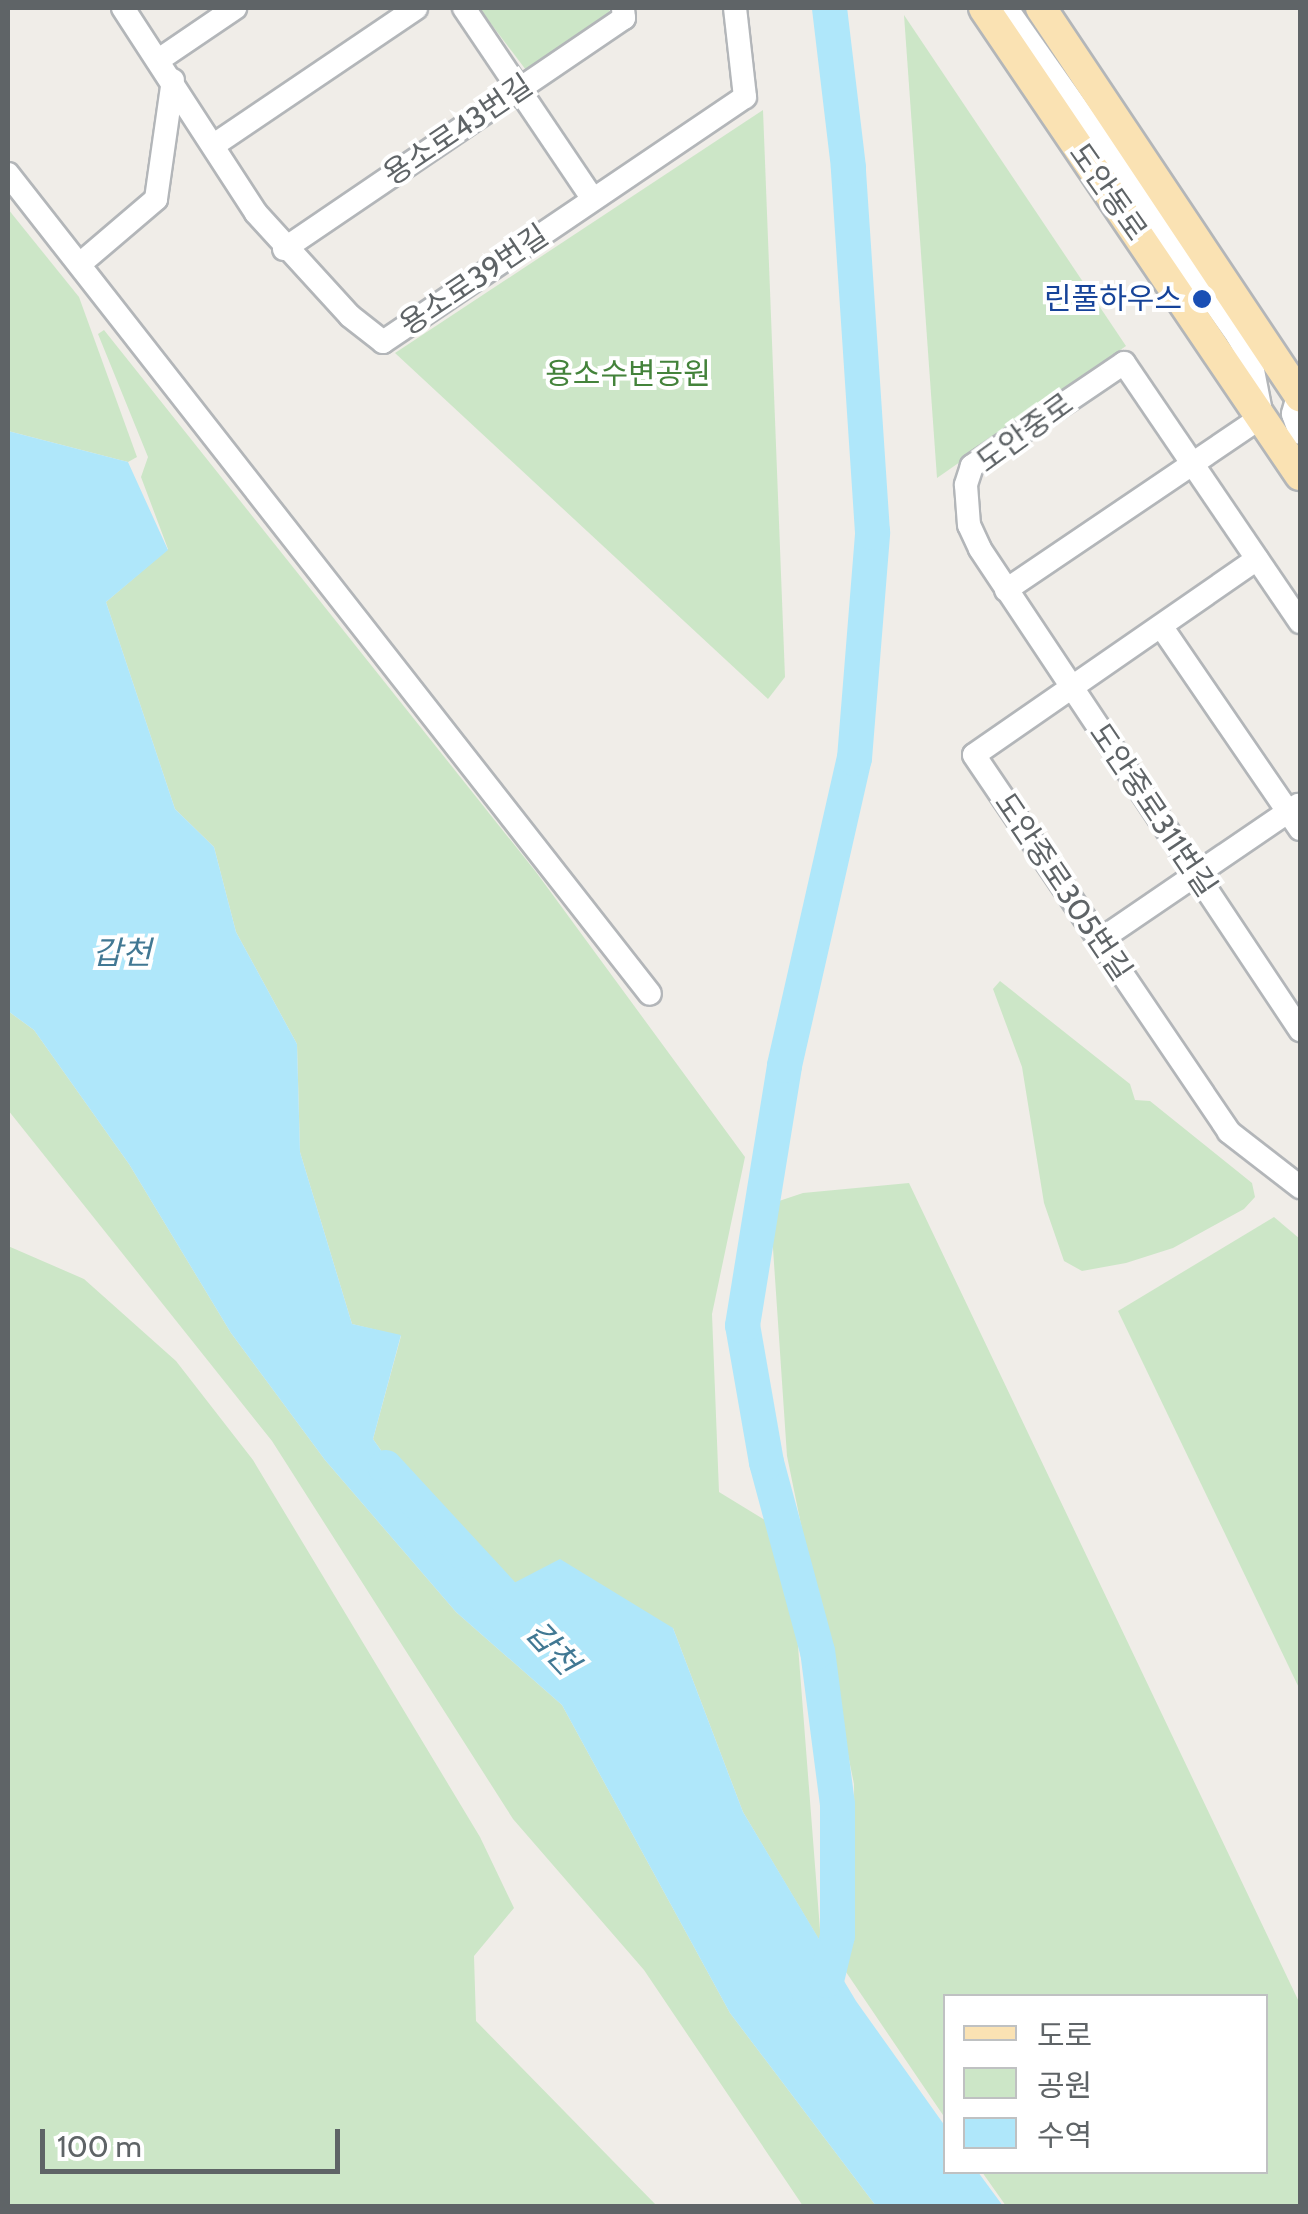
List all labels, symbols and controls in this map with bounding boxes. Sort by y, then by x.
street label: 용소로43번길 [377,67,539,193]
street label: 도안동로 [1062,136,1154,248]
street label: 용소로39번길 [393,217,555,343]
place label: 린풀하우스 [1044,281,1182,317]
marker: 린풀하우스 [1191,288,1213,310]
park label: 용소수변공원 [545,356,711,392]
street label: 도안중로 [970,386,1080,480]
street label: 도안중로311번길 [1082,716,1224,904]
street label: 도안중로305번길 [987,786,1139,988]
water label: 갑천 [93,934,151,972]
water label: 갑천 [518,1613,586,1683]
legend [943,1994,1268,2174]
text: 도로 [1037,2017,1092,2054]
text: 공원 [1037,2067,1092,2104]
scale bar [45,2109,345,2171]
text: 수역 [1037,2117,1092,2154]
text: 100 m [57,2128,142,2165]

